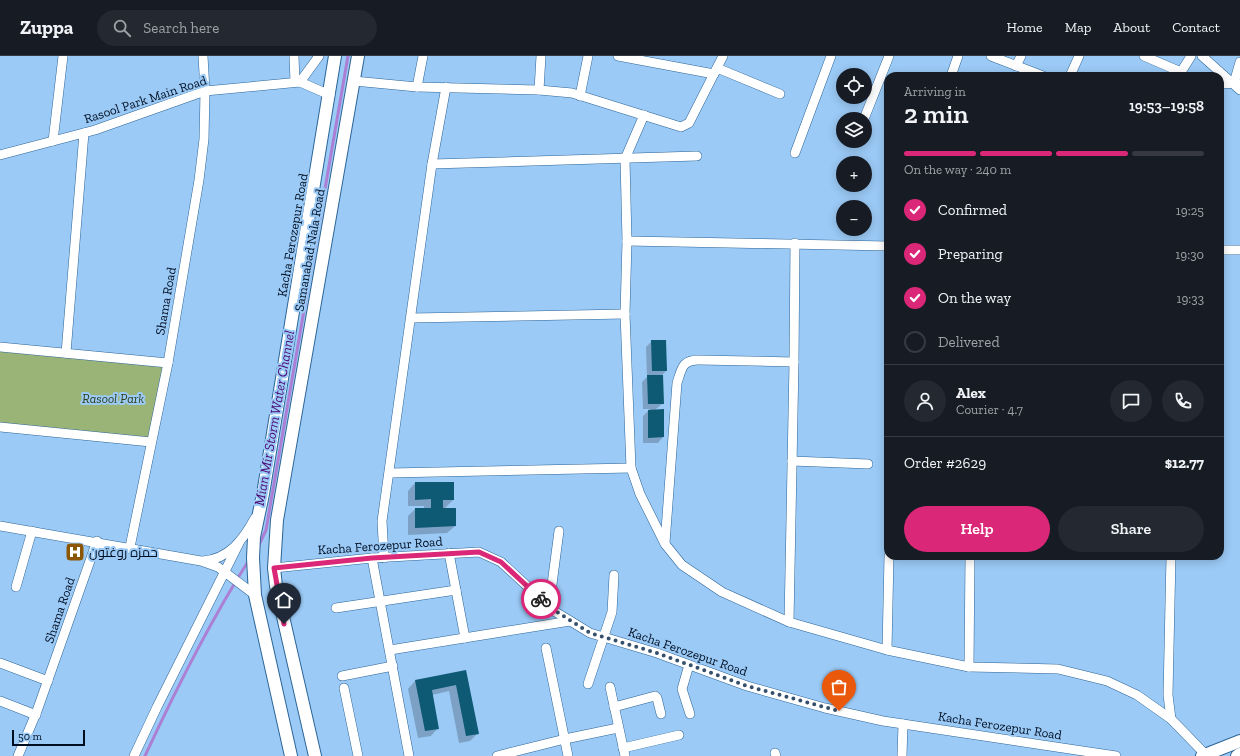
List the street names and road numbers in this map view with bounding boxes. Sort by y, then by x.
street label: Rasool Park Main Road [82,73,208,126]
street label: Kacha Ferozepur Road [274,172,311,298]
street label: Samanabad Nala Road [291,188,328,312]
street label: Shama Road [152,266,179,336]
street label: Kacha Ferozepur Road [317,534,443,557]
street label: Shama Road [41,575,78,645]
street label: Kacha Ferozepur Road [626,624,749,679]
street label: Kacha Ferozepur Road [937,708,1063,743]

